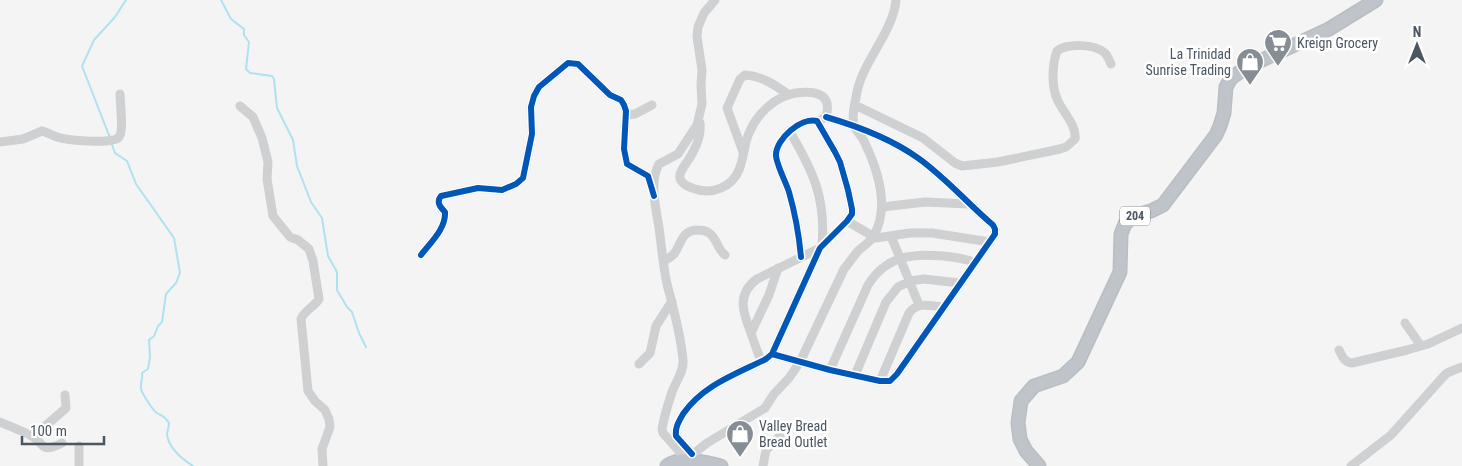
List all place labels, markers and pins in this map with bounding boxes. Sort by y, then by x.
supermarket icon: Kreign Grocery [1263,28,1293,67]
place label: Kreign Grocery [1297,35,1378,51]
place label: La Trinidad Sunrise Trading [1146,46,1231,78]
shop icon: La Trinidad Sunrise Trading [1235,47,1265,86]
place label: Valley Bread Bread Outlet [759,418,827,450]
shop icon: Valley Bread Bread Outlet [725,419,755,458]

